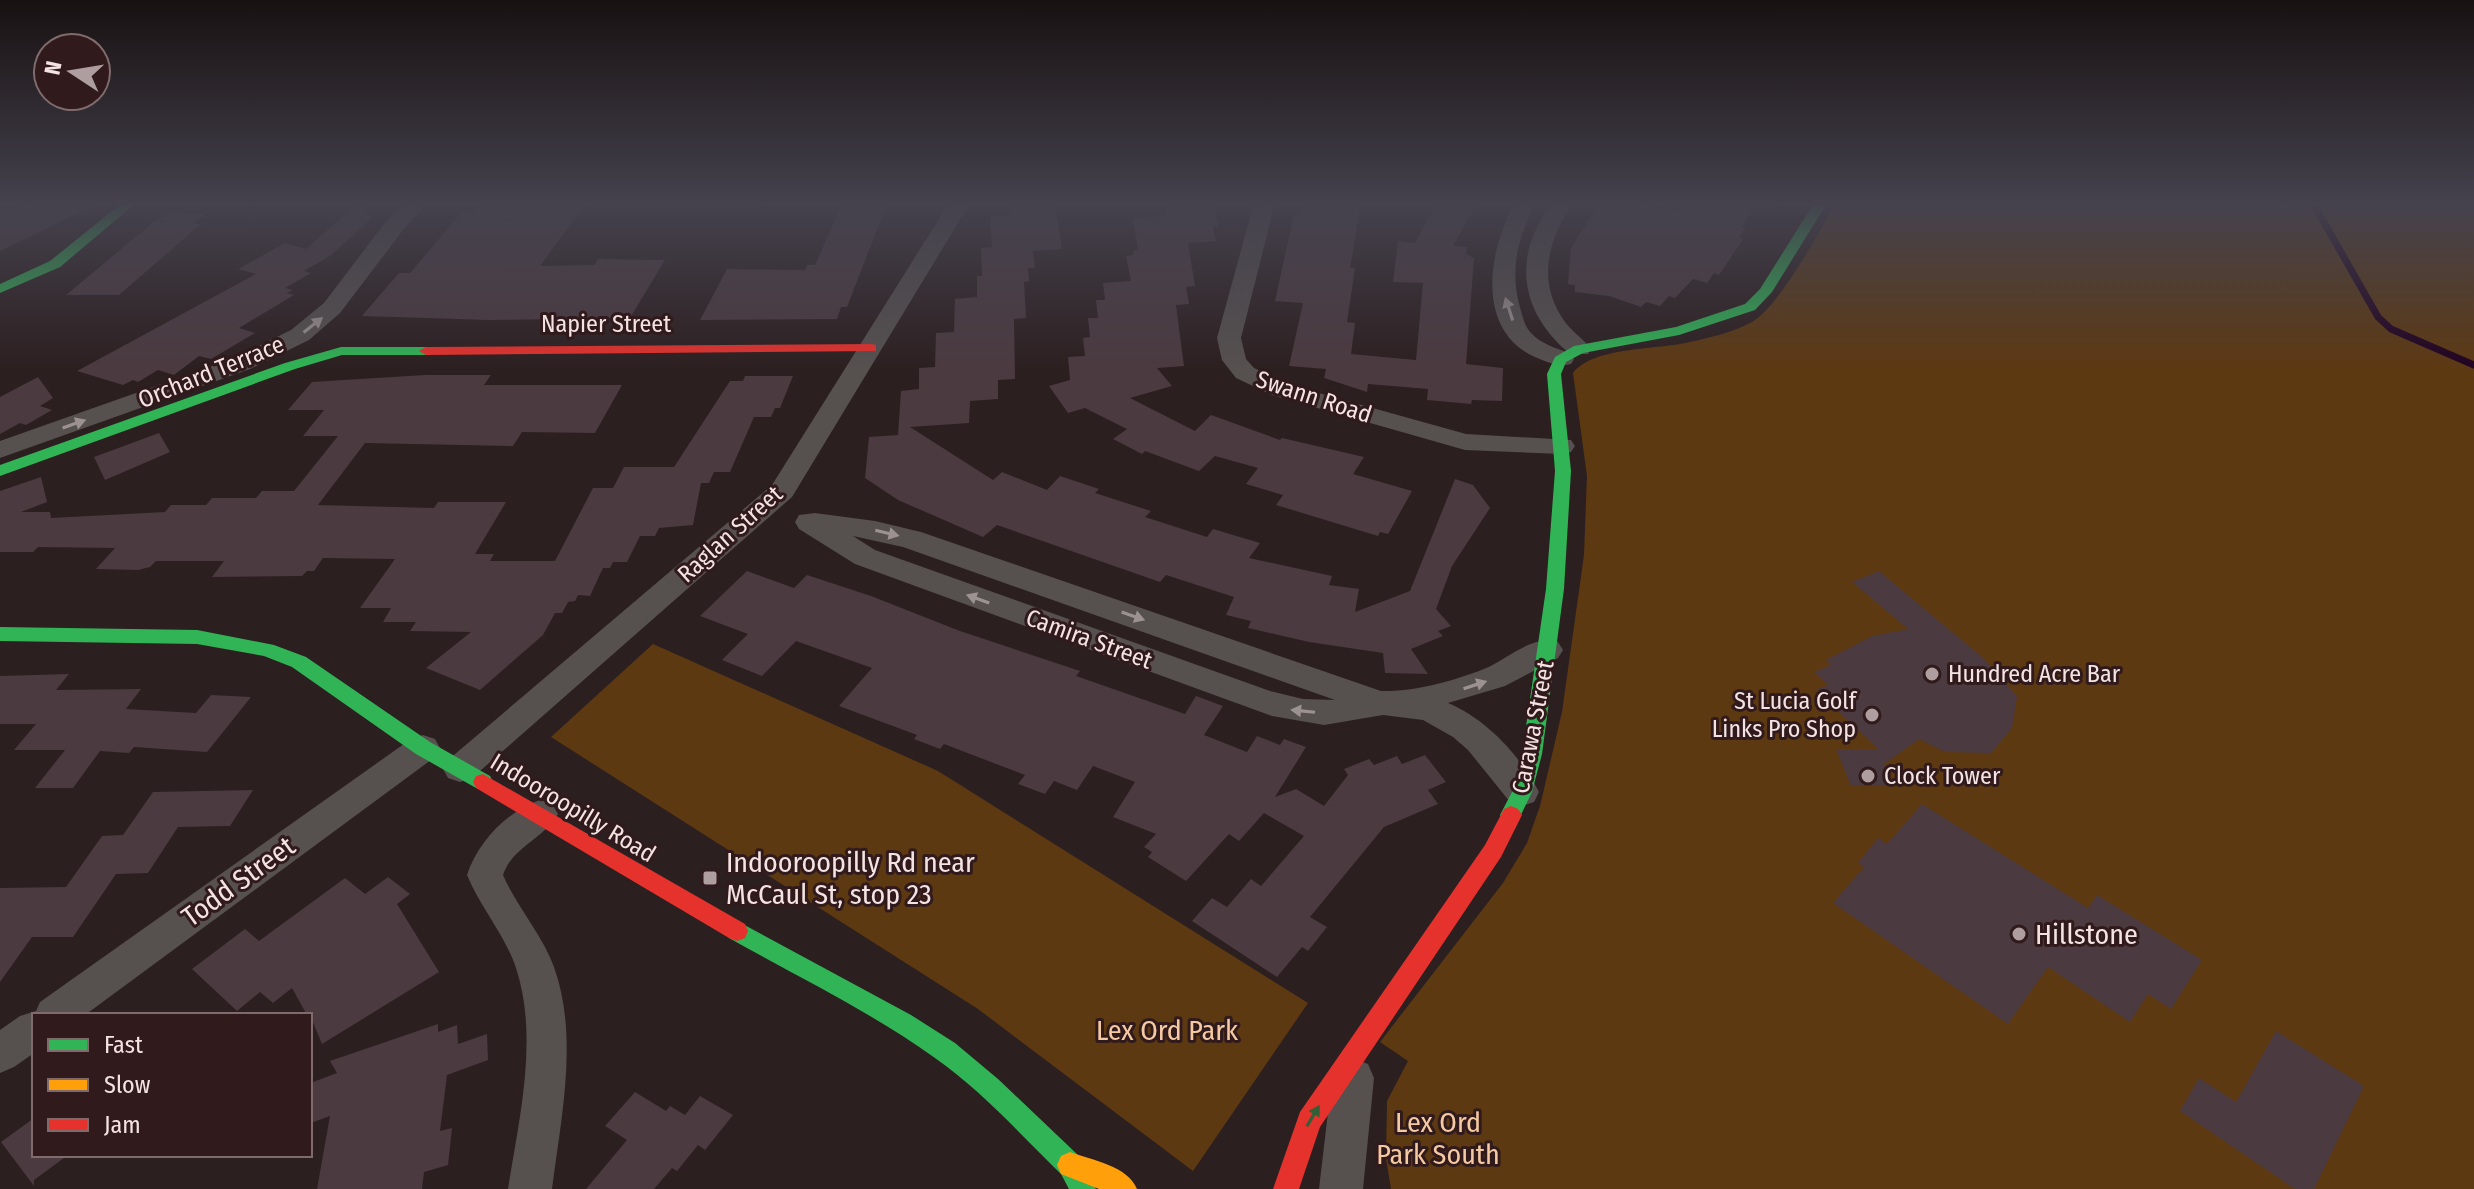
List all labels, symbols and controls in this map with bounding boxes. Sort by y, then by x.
north arrow [32,32,112,112]
text: N [38,59,68,77]
one-way arrow [1502,297,1514,321]
street label: Napier Street [541,310,671,338]
one-way arrow [303,317,323,334]
street label: Orchard Terrace [134,330,288,414]
street label: Swann Road [1253,365,1375,429]
one-way arrow [62,418,86,430]
street label: Raglan Street [672,480,788,588]
one-way arrow [874,527,899,540]
one-way arrow [966,592,990,604]
street label: Camira Street [1022,603,1156,675]
one-way arrow [1121,611,1145,623]
street label: Carawa Street [1506,658,1560,796]
place label: Hundred Acre Bar [1948,660,2121,688]
marker: Hundred Acre Bar [1923,665,1941,683]
one-way arrow [1464,678,1488,690]
place label: St Lucia Golf Links Pro Shop [1712,687,1858,743]
one-way arrow [1290,704,1315,717]
marker: St Lucia Golf Links Pro Shop [1863,706,1881,724]
street label: Indooroopilly Road [485,748,661,868]
place label: Clock Tower [1884,762,2001,790]
marker: Clock Tower [1859,767,1877,785]
street label: Todd Street [175,829,302,933]
place label: Indooroopilly Rd near McCaul St, stop 23 [726,846,975,911]
marker: Indooroopilly Rd near McCaul St, stop 23 [701,869,719,887]
place label: Hillstone [2035,918,2138,951]
marker: Hillstone [2010,925,2028,943]
legend [32,1013,312,1157]
park label: Lex Ord Park [1096,1014,1239,1047]
text: Fast [104,1031,143,1059]
text: Slow [104,1071,151,1099]
one-way arrow [1306,1105,1320,1127]
park label: Lex Ord Park South [1376,1106,1500,1171]
text: Jam [104,1111,141,1139]

